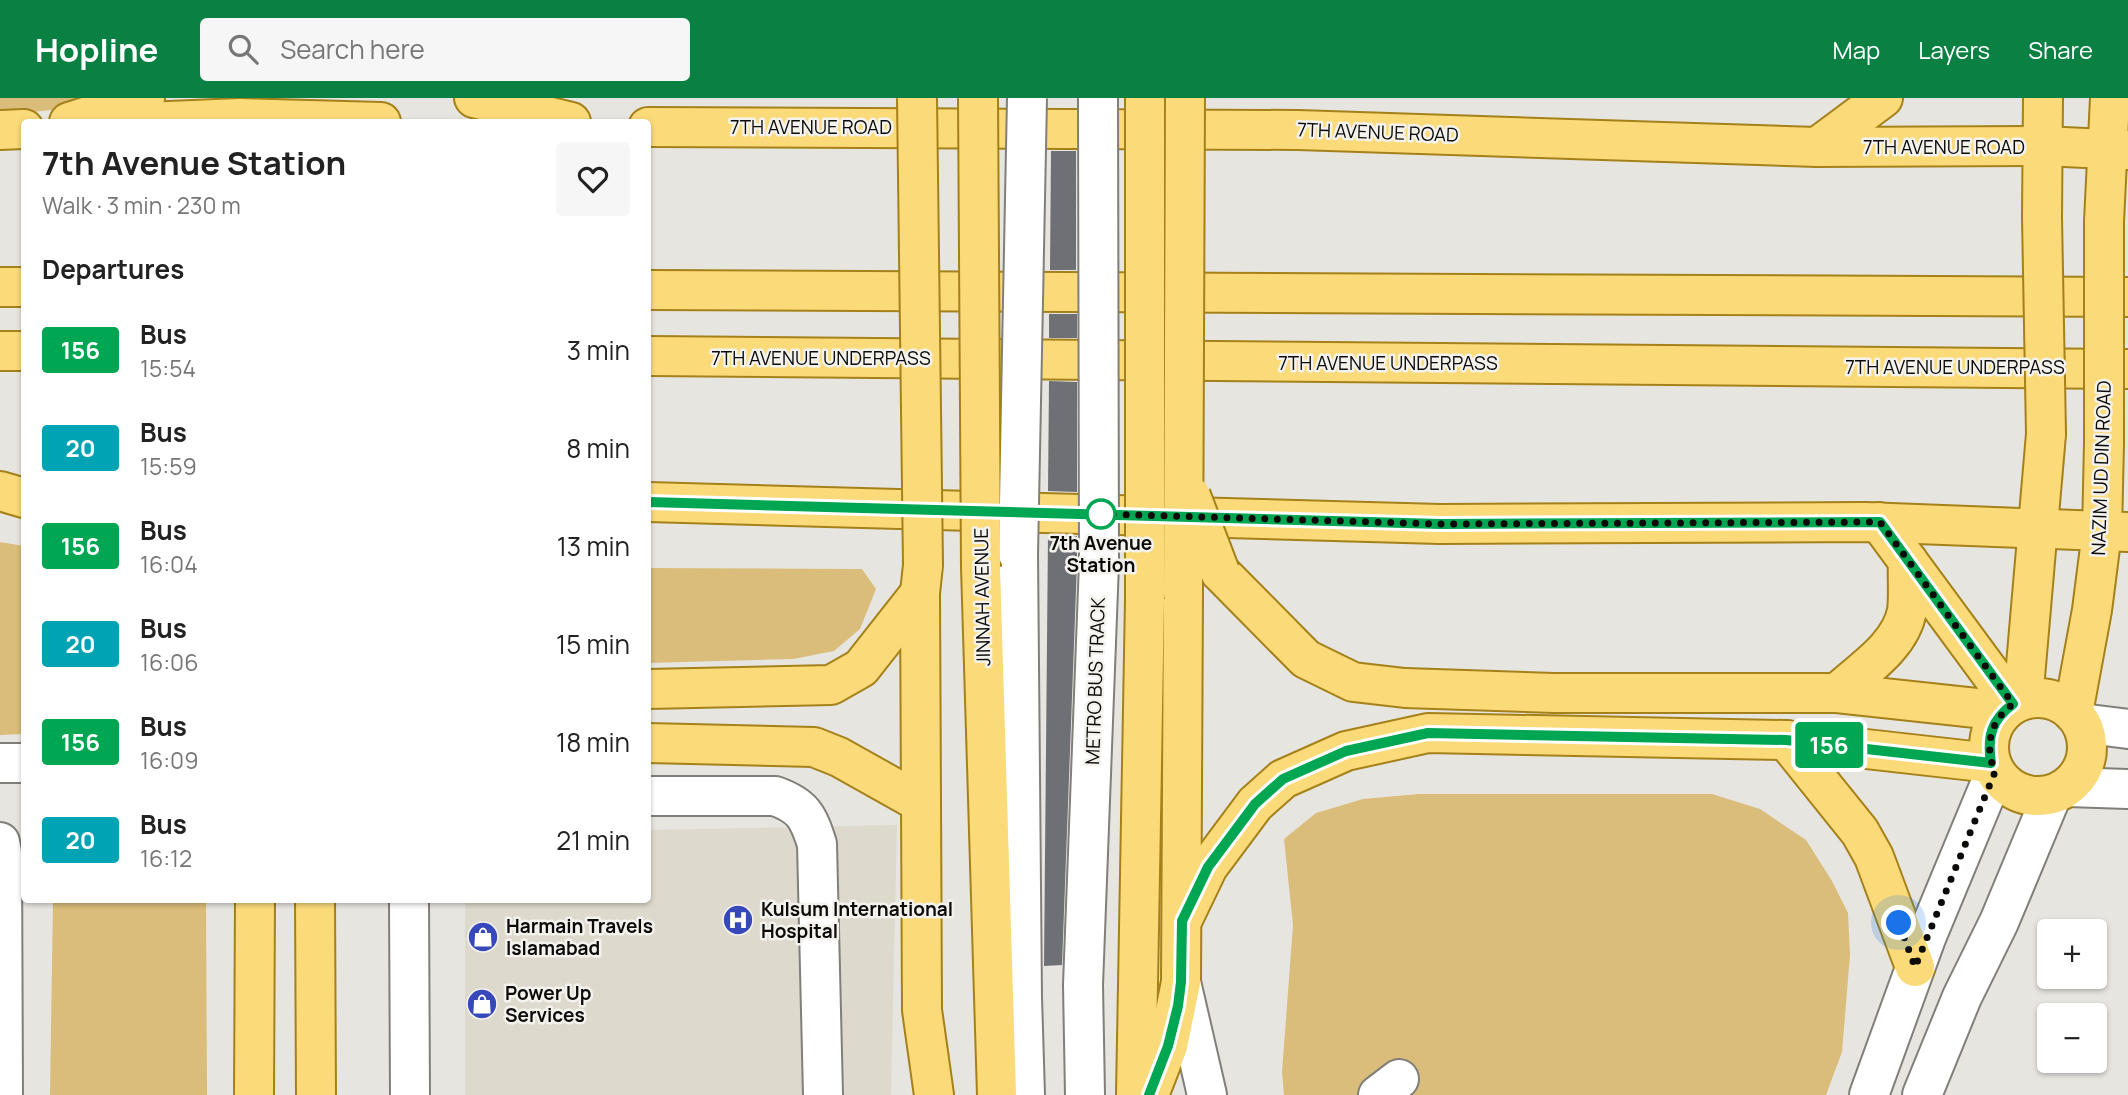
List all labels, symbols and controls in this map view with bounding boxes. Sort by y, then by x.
search box [200,18,690,81]
text: Hopline [35,27,158,72]
icon: search [224,30,262,68]
text: Search here [280,31,425,67]
text: Map [1833,33,1880,66]
text: Layers [1918,33,1990,66]
text: Share [2028,33,2093,66]
street label: 7TH AVENUE ROAD [730,114,892,140]
street label: 7TH AVENUE ROAD [1297,116,1459,148]
street label: 7TH AVENUE ROAD [1863,134,2025,160]
text: 7th Avenue Station [42,140,346,185]
button: heart [556,142,630,216]
text: Walk · 3 min · 230 m [42,189,241,221]
text: Departures [42,251,184,287]
text: Bus [140,316,187,352]
text: 3 min [567,332,630,368]
text: 156 [61,333,100,366]
street label: 7TH AVENUE UNDERPASS [711,345,931,371]
street label: 7TH AVENUE UNDERPASS [1278,350,1498,376]
text: 15:54 [140,352,196,384]
street label: 7TH AVENUE UNDERPASS [1845,354,2065,380]
street label: NAZIM UD DIN ROAD [2085,380,2117,556]
text: Bus [140,414,187,450]
text: 8 min [566,430,630,466]
text: 20 [65,431,96,464]
text: 15:59 [140,450,197,482]
marker: 7th Avenue Station [1086,499,1116,529]
text: Bus [140,512,187,548]
text: 13 min [557,528,630,564]
street label: JINNAH AVENUE [968,528,996,666]
text: 156 [61,529,100,562]
place label: 7th Avenue Station [1050,530,1152,578]
text: 16:04 [140,548,198,580]
street label: METRO BUS TRACK [1079,596,1111,765]
text: Bus [140,610,187,646]
text: 15 min [556,626,630,662]
text: 20 [65,627,96,660]
text: 16:06 [140,646,198,678]
text: Bus [140,708,187,744]
line badge: 156 [1789,722,1869,768]
text: 18 min [556,724,630,760]
text: 156 [61,725,100,758]
text: 156 [1809,728,1849,761]
text: 16:09 [140,744,198,776]
text: Bus [140,806,187,842]
text: 21 min [556,822,630,858]
text: 20 [65,823,96,856]
text: 16:12 [140,842,192,874]
place label: Kulsum International Hospital [761,896,953,944]
hospital icon: Kulsum International Hospital [721,903,755,937]
your location [1881,905,1916,940]
place label: Harmain Travels Islamabad [506,913,653,961]
map controls [2037,919,2107,1073]
button: + [2037,919,2107,989]
shop icon: Harmain Travels Islamabad [466,920,500,954]
place label: Power Up Services [505,980,591,1028]
shop icon: Power Up Services [465,987,499,1021]
button: − [2037,1003,2107,1073]

